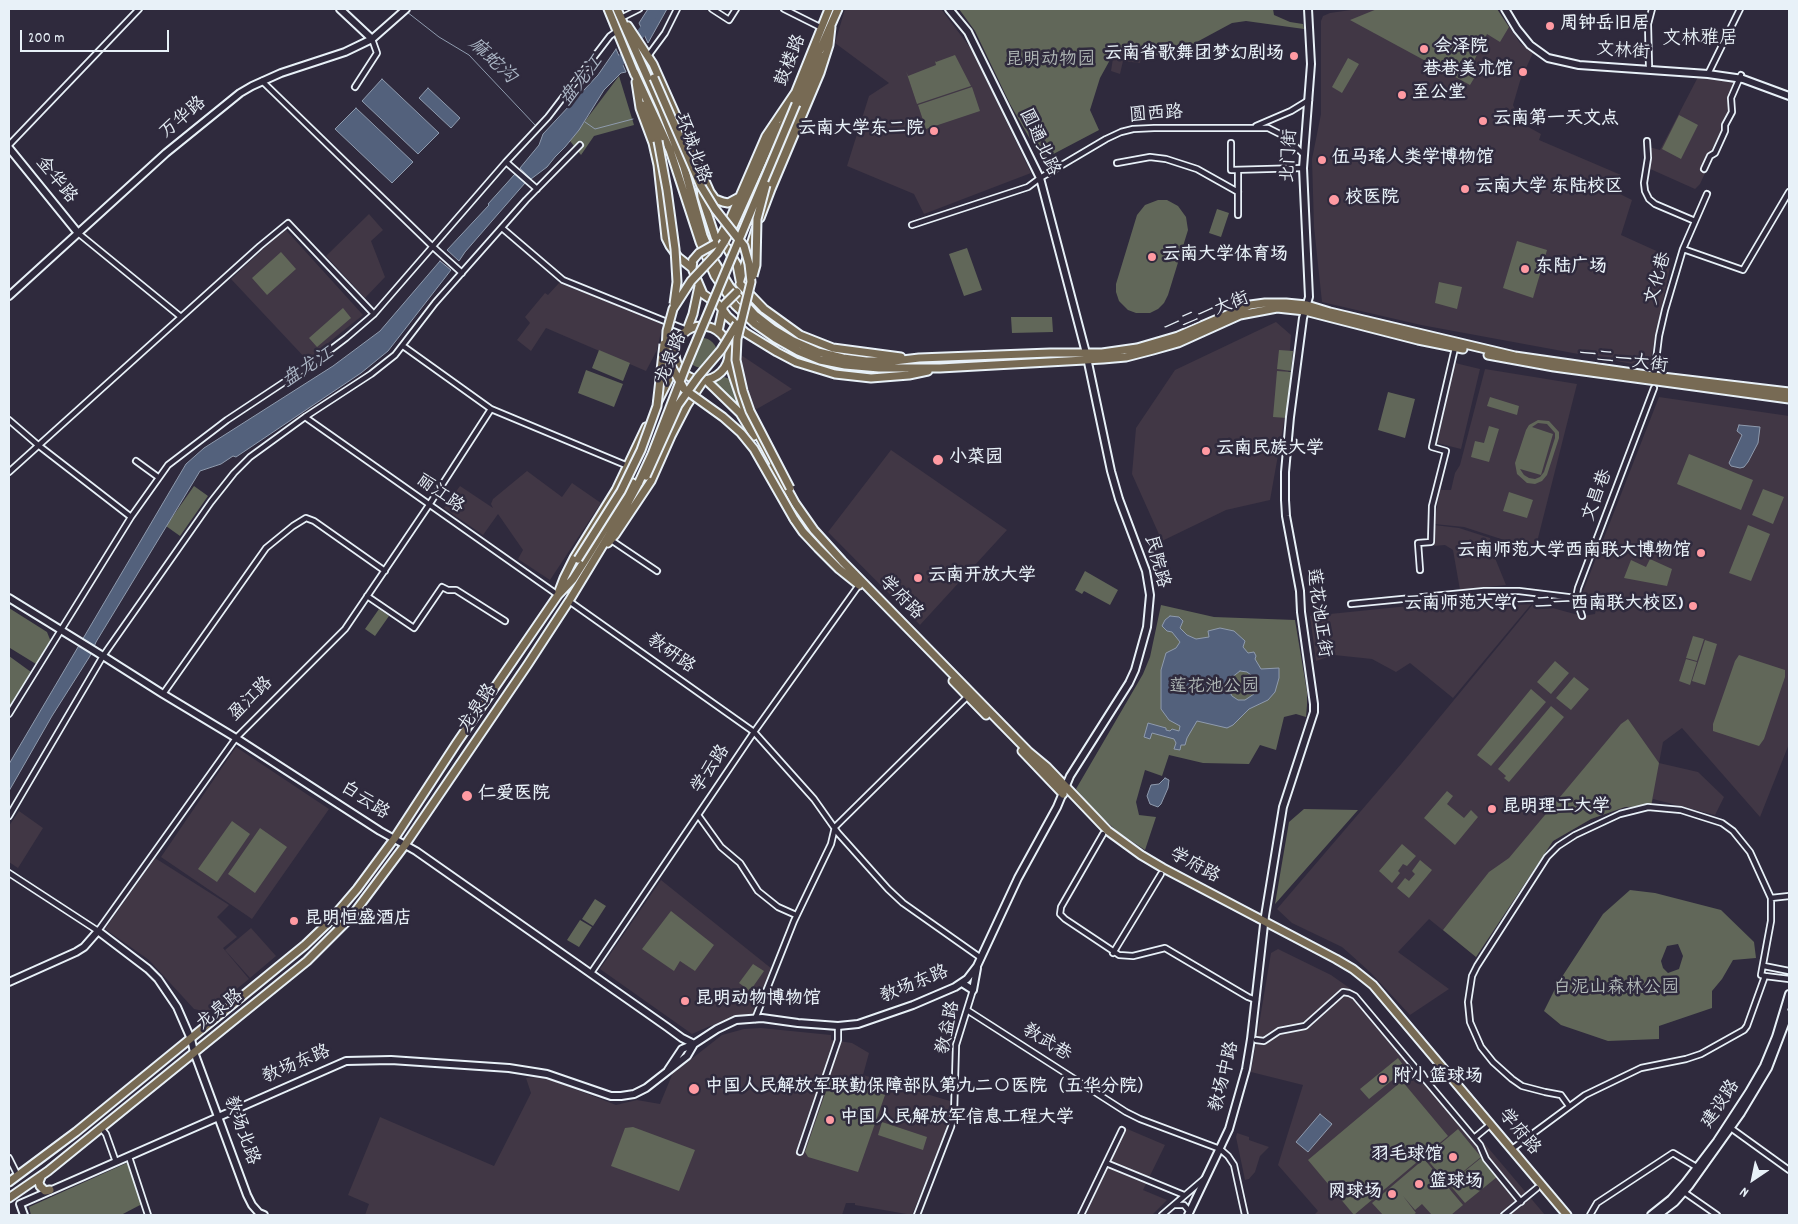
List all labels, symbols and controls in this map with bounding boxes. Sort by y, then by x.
place label: 周钟岳旧居 [1560,15,1650,37]
scale bar [22,20,171,52]
marker: 周钟岳旧居 [1544,20,1556,32]
text: 200 m [28,28,65,50]
district label: 文林雅居 [1662,29,1738,51]
street label: 鼓楼路 [772,32,812,90]
water label: 麻蛇沟 [462,34,520,90]
place label: 会泽院 [1434,38,1488,60]
street label: 文林街 [1595,40,1651,66]
marker: 会泽院 [1418,43,1430,55]
place label: 云南省歌舞团梦幻剧场 [1104,45,1284,67]
marker: 云南省歌舞团梦幻剧场 [1288,50,1300,62]
park label: 昆明动物园 [1005,51,1095,73]
water label: 盘龙江 [556,53,610,111]
place label: 巷巷美术馆 [1423,61,1513,83]
marker: 巷巷美术馆 [1517,66,1529,78]
place label: 至公堂 [1412,84,1466,106]
marker: 至公堂 [1396,89,1408,101]
street label: 万华路 [156,93,212,145]
street label: 圆西路 [1128,103,1184,129]
street label: 圆通北路 [1013,106,1063,180]
place label: 云南第一天文点 [1493,110,1619,132]
street label: 环城北路 [669,111,713,187]
marker: 云南第一天文点 [1477,115,1489,127]
place label: 云南大学东二院 [798,120,924,142]
marker: 云南大学东二院 [928,125,940,137]
street label: 北门街 [1279,128,1303,184]
place label: 伍马瑶人类学博物馆 [1332,149,1494,171]
street label: 金华路 [30,153,80,209]
marker: 伍马瑶人类学博物馆 [1316,154,1328,166]
place label: 云南大学 东陆校区 [1475,178,1623,200]
marker: 云南大学 东陆校区 [1459,183,1471,195]
place label: 校医院 [1345,189,1399,211]
marker: 校医院 [1327,193,1341,207]
place label: 云南大学体育场 [1162,246,1288,268]
street label: 文化巷 [1642,250,1678,308]
marker: 云南大学体育场 [1146,251,1158,263]
place label: 东陆广场 [1535,258,1607,280]
marker: 东陆广场 [1519,263,1531,275]
street label: 一二一大街 [1161,289,1253,341]
street label: 龙泉路 [653,330,693,388]
water label: 盘龙江 [279,344,339,394]
street label: 一二一大街 [1577,345,1669,379]
place label: 云南民族大学 [1216,440,1324,462]
marker: 云南民族大学 [1200,445,1212,457]
place label: 小菜园 [949,449,1003,471]
marker: 小菜园 [931,453,945,467]
street label: 文昌巷 [1579,467,1619,525]
street label: 丽江路 [411,471,467,519]
street label: 民院路 [1138,533,1172,591]
place label: 云南师范大学西南联大博物馆 [1457,542,1691,564]
marker: 云南师范大学西南联大博物馆 [1695,547,1707,559]
place label: 云南开放大学 [928,567,1036,589]
street label: 莲花池正街 [1300,567,1334,659]
street label: 学府路 [873,572,927,626]
marker: 云南开放大学 [912,572,924,584]
place label: 云南师范大学(一二一西南联大校区) [1404,595,1683,617]
marker: 云南师范大学(一二一西南联大校区) [1687,600,1699,612]
street label: 教研路 [642,631,698,679]
street label: 盈江路 [225,673,279,727]
park label: 莲花池公园 [1169,678,1259,700]
street label: 龙泉路 [455,681,503,737]
street label: 学云路 [688,742,736,798]
street label: 白云路 [335,778,393,826]
place label: 仁爱医院 [478,785,550,807]
marker: 仁爱医院 [460,789,474,803]
place label: 昆明理工大学 [1502,798,1610,820]
marker: 昆明理工大学 [1486,803,1498,815]
street label: 学府路 [1165,845,1223,889]
place label: 昆明恒盛酒店 [304,910,412,932]
marker: 昆明恒盛酒店 [288,915,300,927]
street label: 教场东路 [878,963,952,1009]
park label: 白泥山森林公园 [1553,979,1679,1001]
street label: 龙泉路 [193,986,249,1036]
place label: 昆明动物博物馆 [695,990,821,1012]
marker: 昆明动物博物馆 [679,995,691,1007]
street label: 教益路 [934,999,966,1057]
street label: 教武巷 [1017,1021,1075,1067]
street label: 教场中路 [1207,1039,1245,1115]
street label: 教场东路 [260,1042,334,1090]
place label: 附小篮球场 [1393,1068,1483,1090]
marker: 附小篮球场 [1377,1073,1389,1085]
street label: 建设路 [1698,1077,1746,1133]
place label: 中国人民解放军联勤保障部队第九二〇医院（五华分院） [705,1078,1155,1100]
marker: 中国人民解放军联勤保障部队第九二〇医院（五华分院） [687,1082,701,1096]
street label: 教场北路 [218,1093,262,1169]
street label: 学府路 [1492,1105,1544,1161]
place label: 中国人民解放军信息工程大学 [840,1109,1074,1131]
marker: 中国人民解放军信息工程大学 [824,1114,836,1126]
place label: 羽毛球馆 [1371,1146,1443,1168]
marker: 羽毛球馆 [1447,1151,1459,1163]
north arrow [1728,1154,1778,1204]
place label: 篮球场 [1429,1173,1483,1195]
marker: 篮球场 [1413,1178,1425,1190]
text: N [1736,1181,1753,1202]
place label: 网球场 [1328,1183,1382,1205]
marker: 网球场 [1386,1188,1398,1200]

